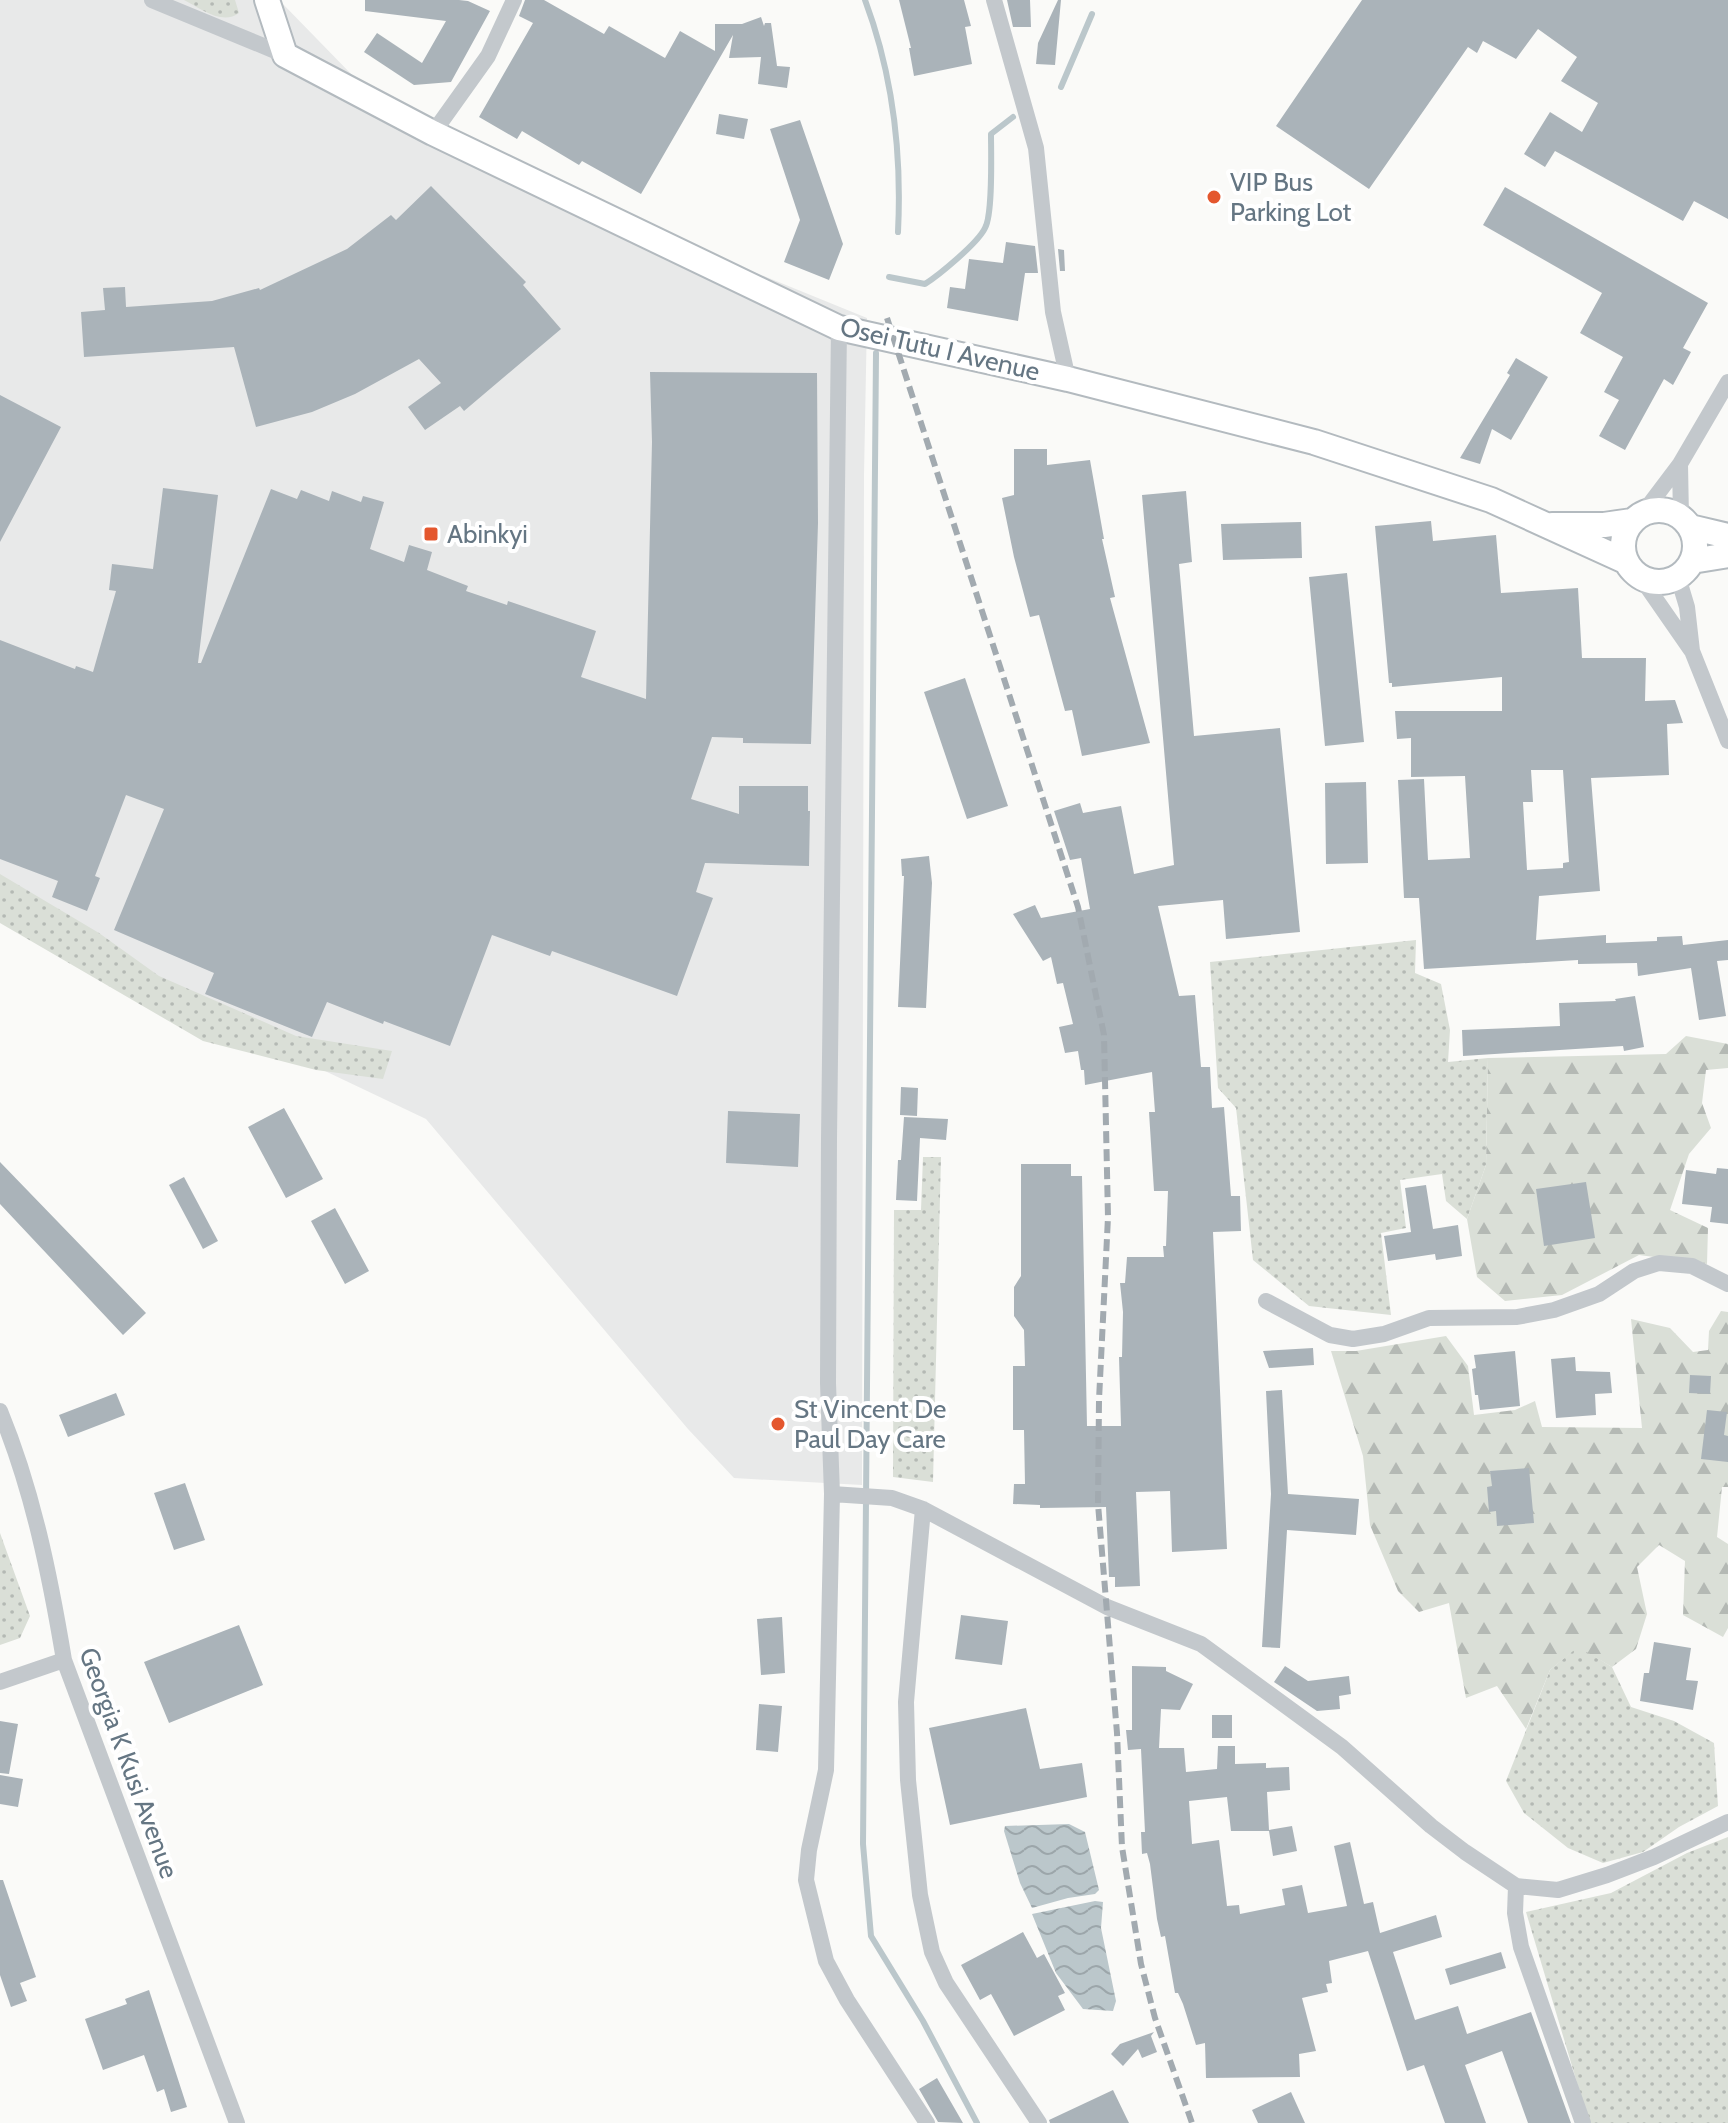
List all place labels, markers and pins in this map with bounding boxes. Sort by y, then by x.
place label: VIP Bus Parking Lot [1230,166,1352,228]
marker: VIP Bus Parking Lot [1205,188,1223,206]
place label: Abinkyi [447,518,528,550]
marker: Abinkyi [422,525,440,543]
place label: St Vincent De Paul Day Care [794,1393,946,1455]
marker: St Vincent De Paul Day Care [769,1415,787,1433]

